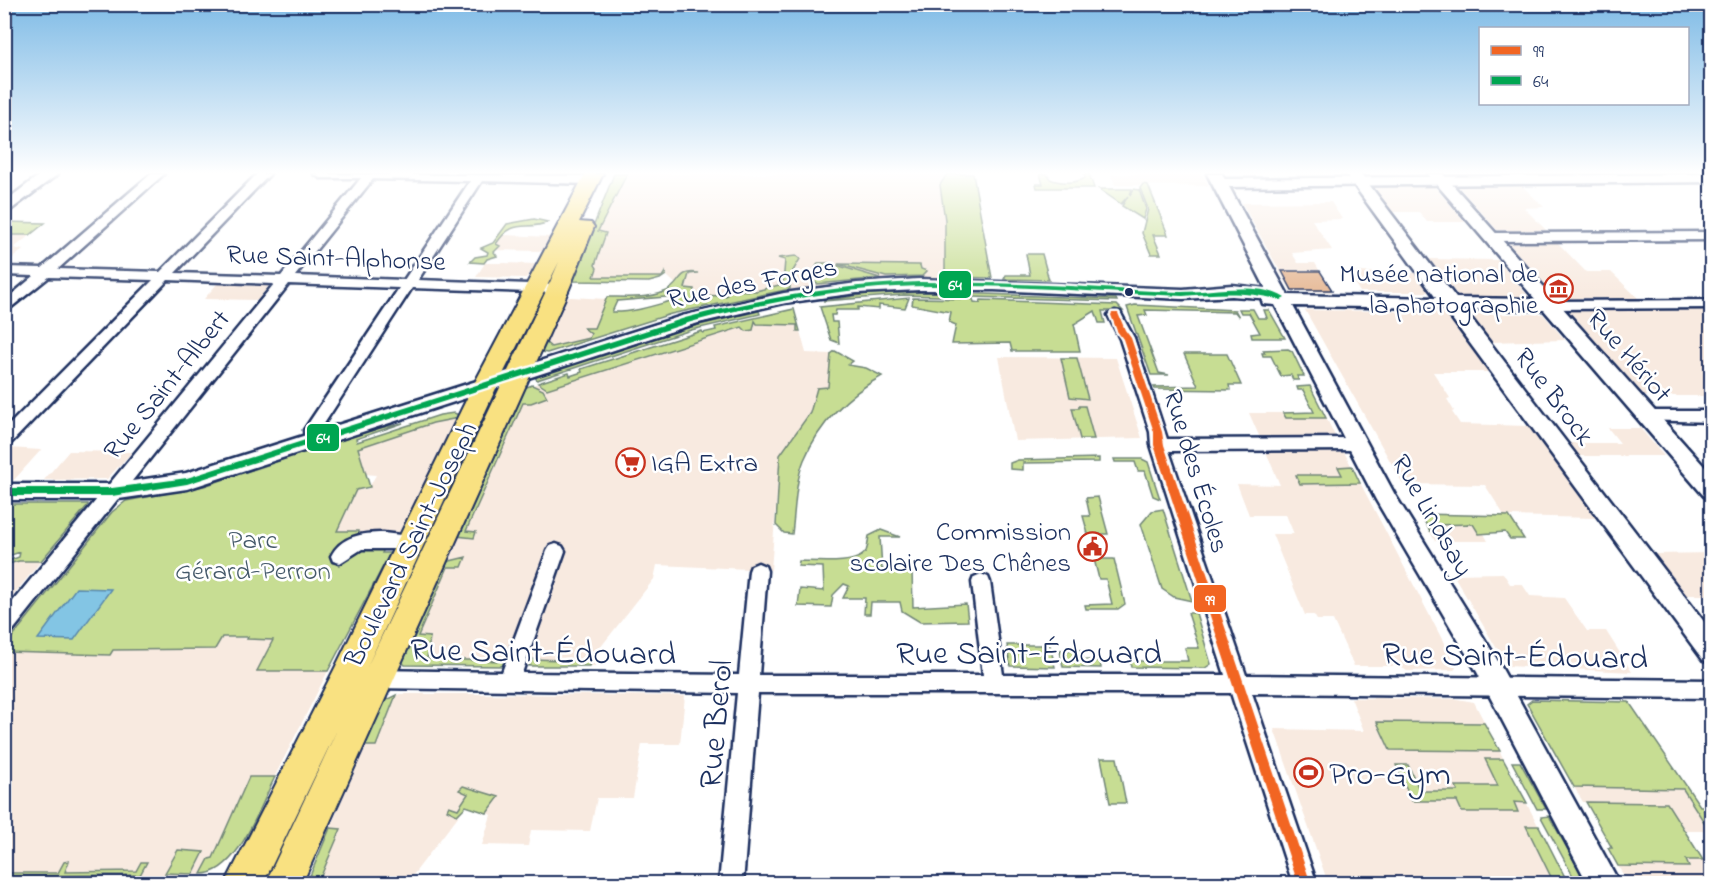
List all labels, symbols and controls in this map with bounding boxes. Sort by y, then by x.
legend [1479,27,1689,105]
text: 99 [1533,40,1544,66]
text: 64 [1533,70,1549,96]
street label: Rue Saint-Alphonse [226,236,447,283]
street label: Rue des Forges [664,249,841,320]
place label: Musée national de la photographie [1339,256,1539,326]
line badge: 64 [938,270,972,299]
museum icon: Musée national de la photographie [1543,273,1575,305]
text: 64 [947,274,962,298]
unlabelled marker [1123,286,1135,298]
street label: Rue Hériot [1576,301,1680,412]
street label: Rue Saint-Albert [95,302,241,469]
street label: Rue Brock [1503,340,1603,455]
street label: Rue des Écoles [1151,385,1238,558]
street label: Boulevard Saint-Joseph [335,416,489,675]
line badge: 64 [306,423,340,452]
text: 64 [315,427,330,451]
place label: IGA Extra [651,445,758,484]
supermarket icon: IGA Extra [614,446,646,478]
street label: Rue Lindsay [1380,448,1482,585]
place label: Commission scolaire Des Chênes [850,514,1071,584]
park label: Parc Gérard-Perron [175,522,331,592]
public building icon: Commission scolaire Des Chênes [1076,531,1108,563]
line badge: 99 [1193,584,1227,613]
text: 99 [1204,589,1215,613]
street label: Rue Saint-Édouard [410,628,676,680]
street label: Rue Saint-Édouard [896,631,1162,679]
street label: Rue Saint-Édouard [1382,632,1648,684]
street label: Rue Berol [688,658,748,791]
place label: Pro-Gym [1329,752,1451,800]
sports icon: Pro-Gym [1292,756,1324,788]

